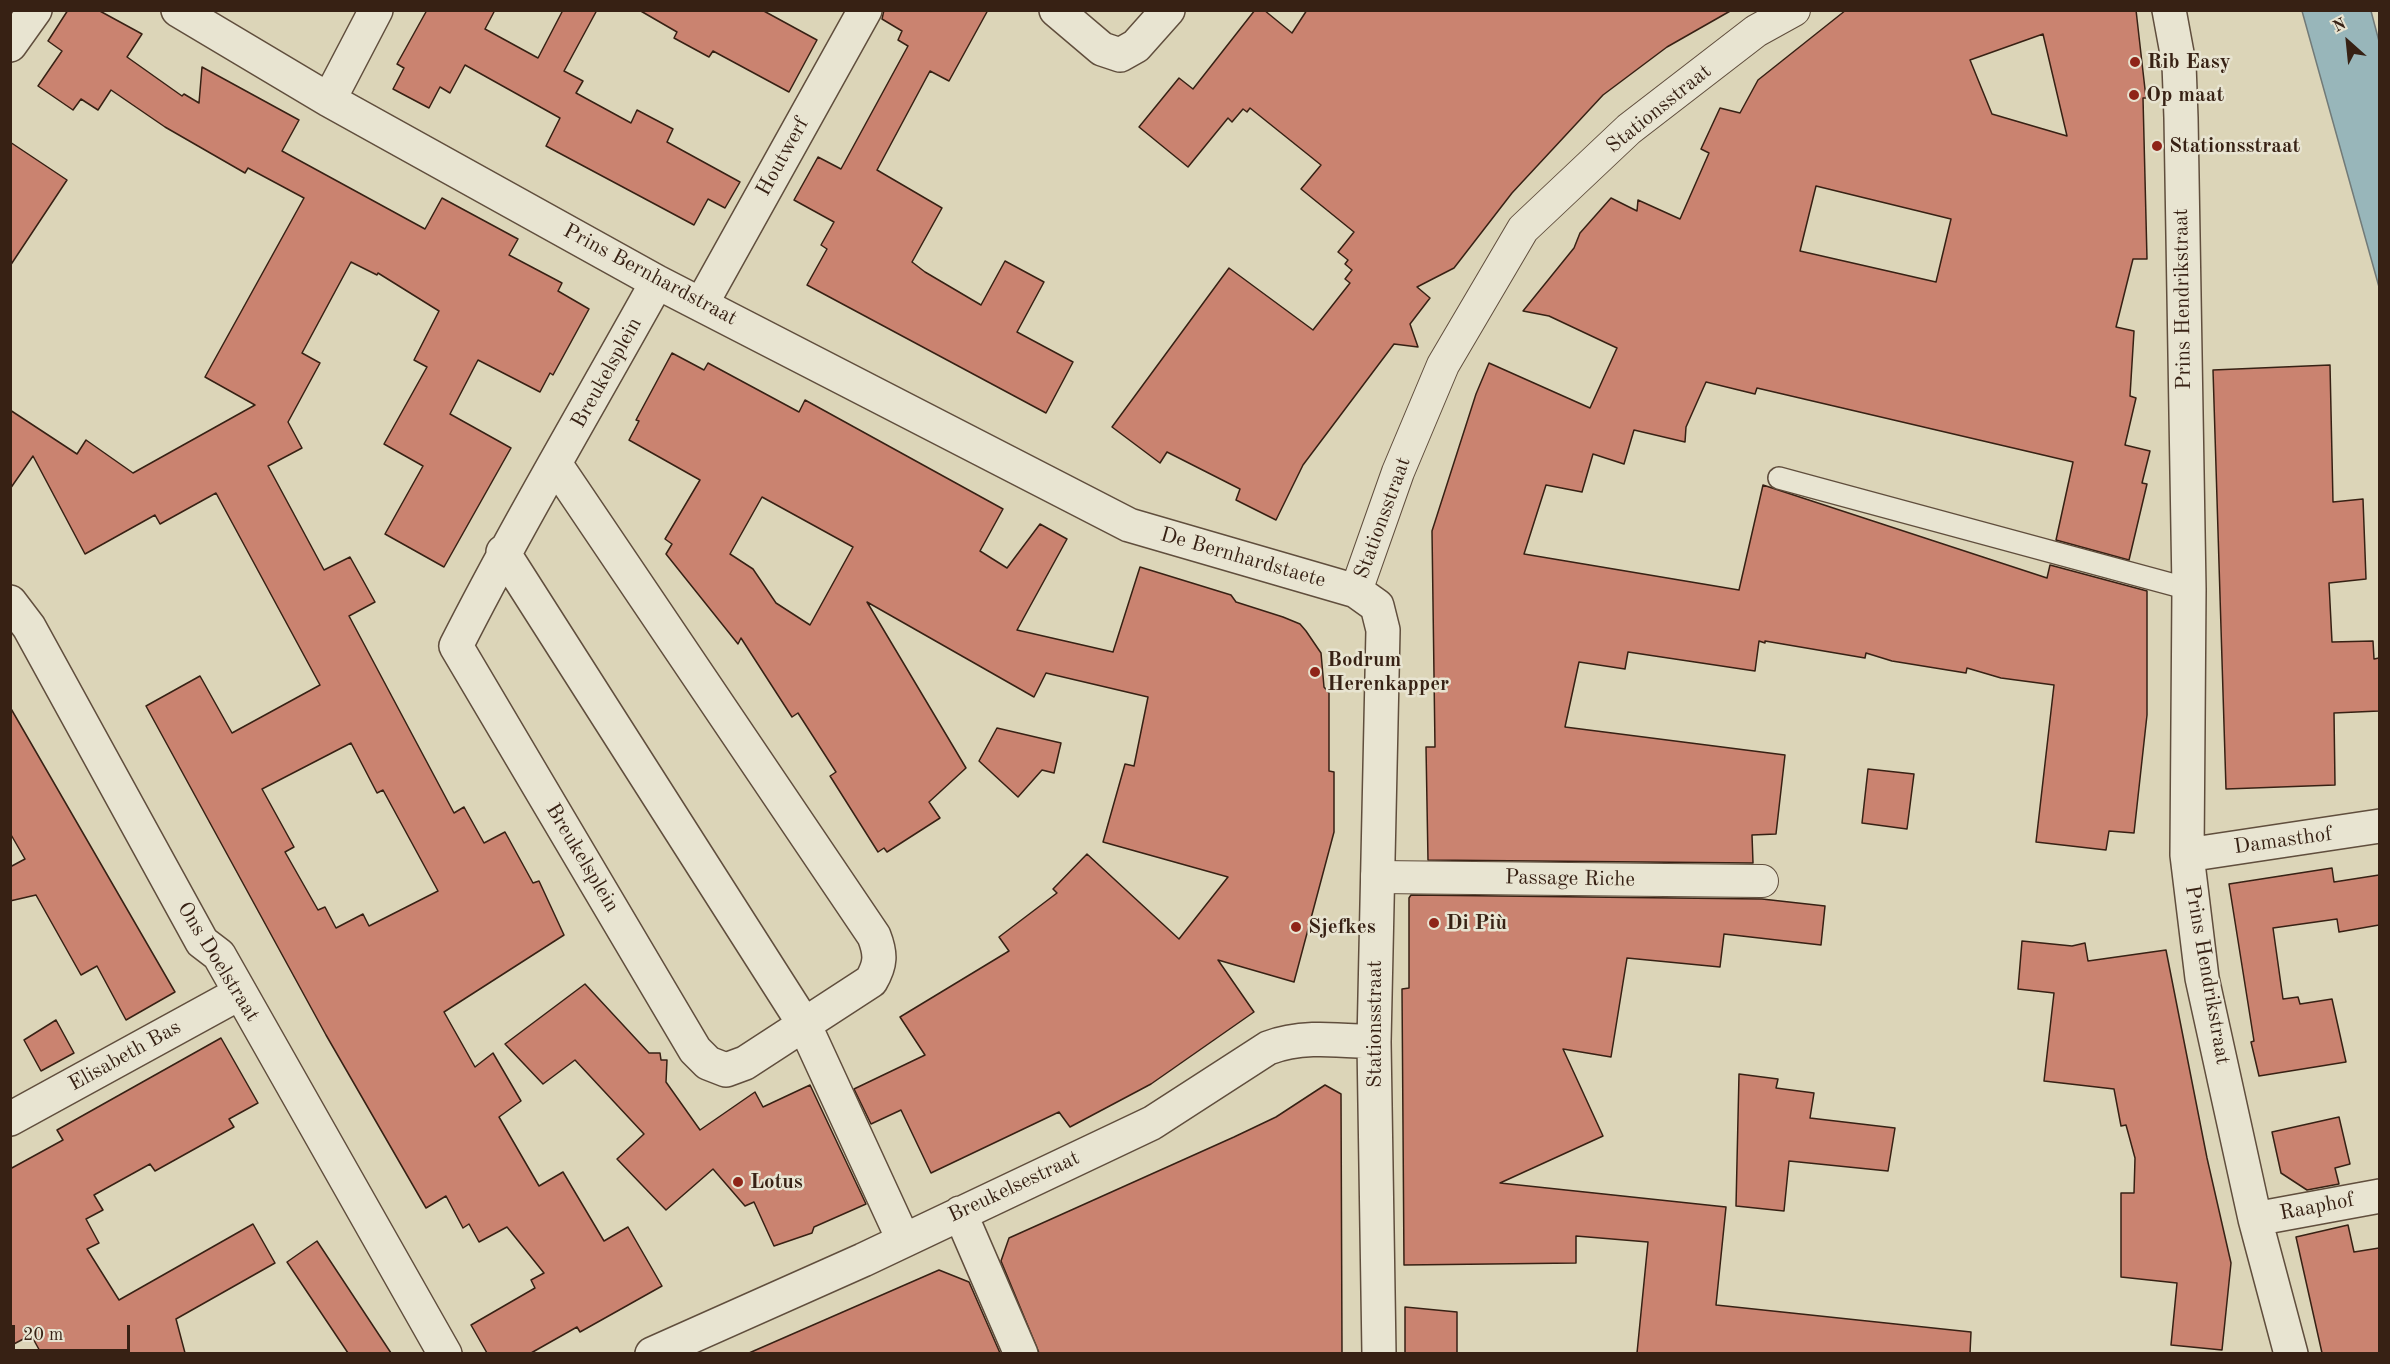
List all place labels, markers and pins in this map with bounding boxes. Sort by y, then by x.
place label: Rib Easy [2147,49,2231,75]
marker: Rib Easy [2128,55,2142,69]
place label: Op maat [2146,82,2224,108]
marker: Op maat [2127,88,2141,102]
place label: Stationsstraat [2169,133,2300,159]
marker: Stationsstraat [2150,139,2164,153]
place label: Bodrum Herenkapper [1327,647,1449,697]
marker: Bodrum Herenkapper [1308,665,1322,679]
place label: Di Più [1446,910,1507,936]
place label: Sjefkes [1308,914,1376,940]
marker: Di Più [1427,916,1441,930]
marker: Sjefkes [1289,920,1303,934]
place label: Lotus [750,1169,803,1195]
marker: Lotus [731,1175,745,1189]

